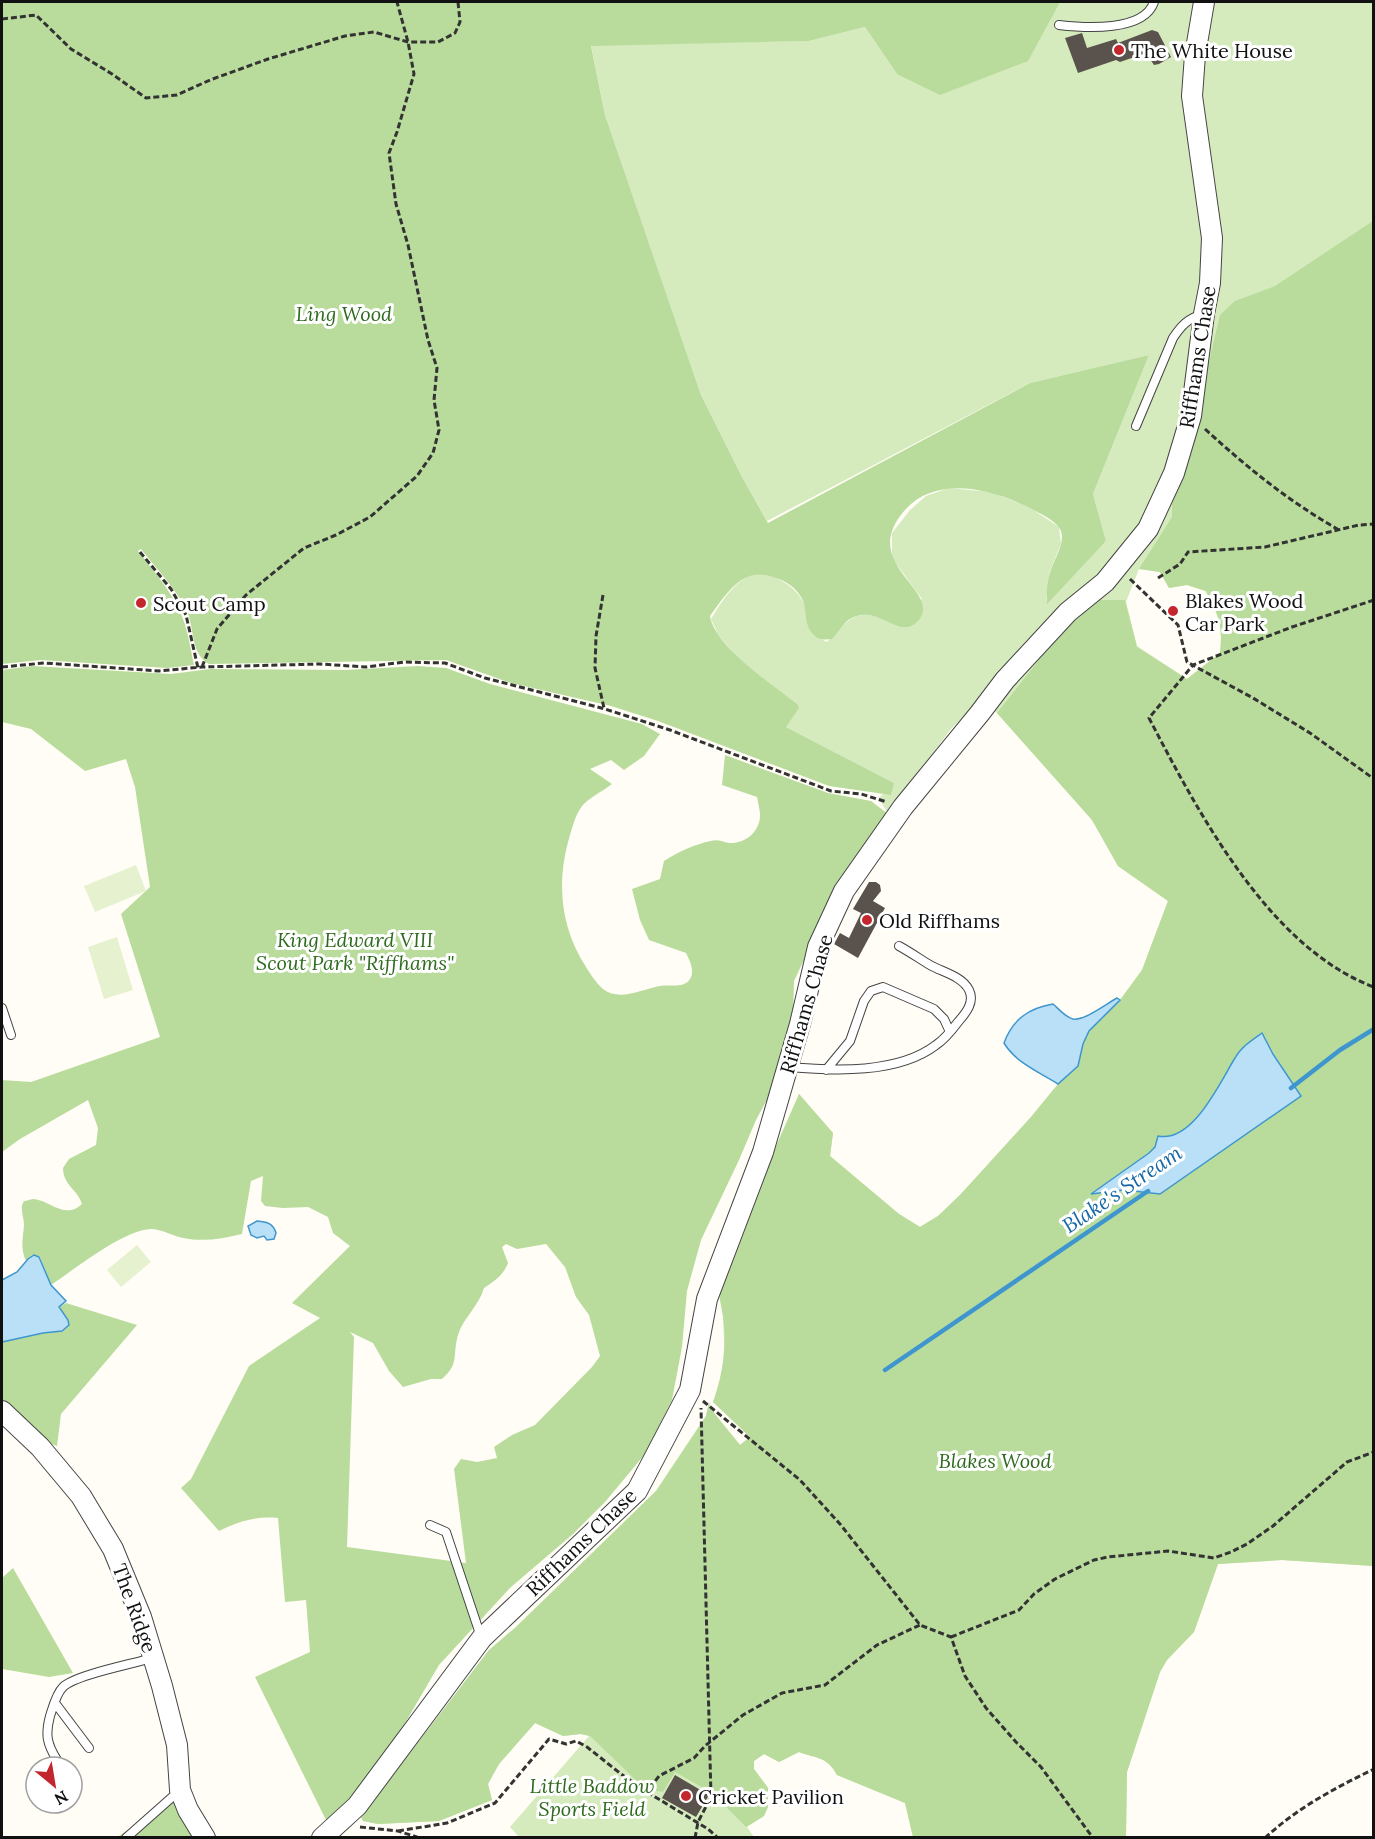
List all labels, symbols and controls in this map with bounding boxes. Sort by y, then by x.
place label: The White House [1131,38,1293,63]
marker: The White House [1112,43,1126,57]
street label: Riffhams Chase [1173,284,1221,430]
park label: Ling Wood [296,301,393,326]
place label: Blakes Wood Car Park [1185,588,1303,636]
place label: Scout Camp [153,591,266,616]
marker: Scout Camp [134,596,148,610]
marker: Blakes Wood Car Park [1166,604,1180,618]
place label: Old Riffhams [879,908,1000,933]
marker: Old Riffhams [860,913,874,927]
park label: King Edward VIII Scout Park "Riffhams" [256,927,454,975]
street label: Riffhams Chase [774,931,838,1077]
water label: Blake's Stream [1057,1139,1188,1239]
park label: Blakes Wood [938,1448,1053,1473]
street label: Riffhams Chase [520,1483,642,1601]
street label: The Ridge [107,1560,163,1656]
north arrow [24,1755,84,1815]
park label: Little Baddow Sports Field [530,1773,654,1821]
place label: Cricket Pavilion [698,1784,844,1809]
text: N [51,1786,72,1810]
marker: Cricket Pavilion [679,1789,693,1803]

